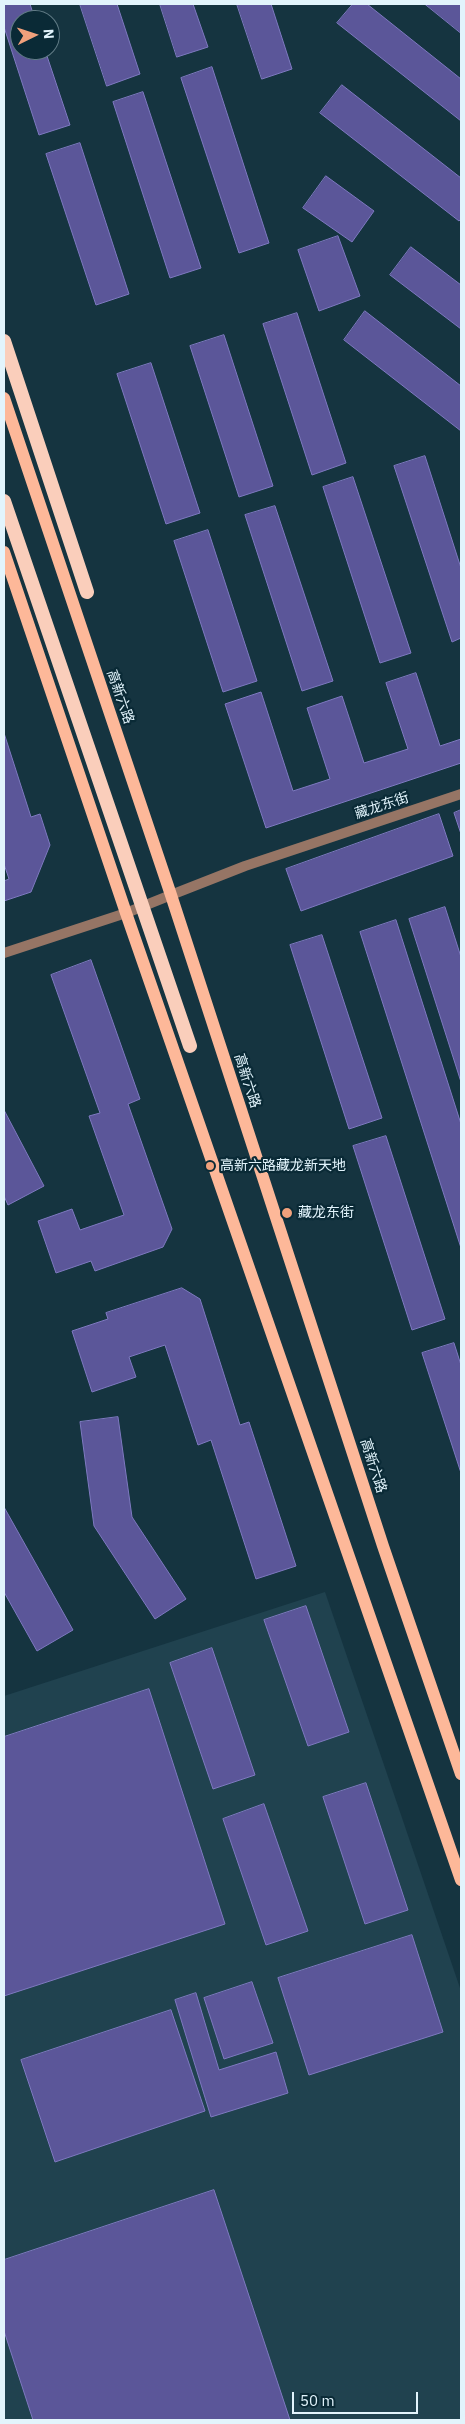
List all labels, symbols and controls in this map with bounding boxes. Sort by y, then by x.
north arrow [10,10,60,60]
text: N [40,28,58,40]
street label: 高新六路 [103,668,137,726]
street label: 藏龙东街 [353,789,411,823]
street label: 高新六路 [230,1052,264,1110]
place label: 高新六路藏龙新天地 [220,1158,346,1174]
marker: 高新六路藏龙新天地 [204,1160,216,1172]
place label: 藏龙东街 [298,1205,354,1221]
marker: 藏龙东街 [280,1206,294,1220]
street label: 高新六路 [356,1437,390,1495]
scale bar [295,2382,421,2414]
text: 50 m [300,2391,335,2410]

